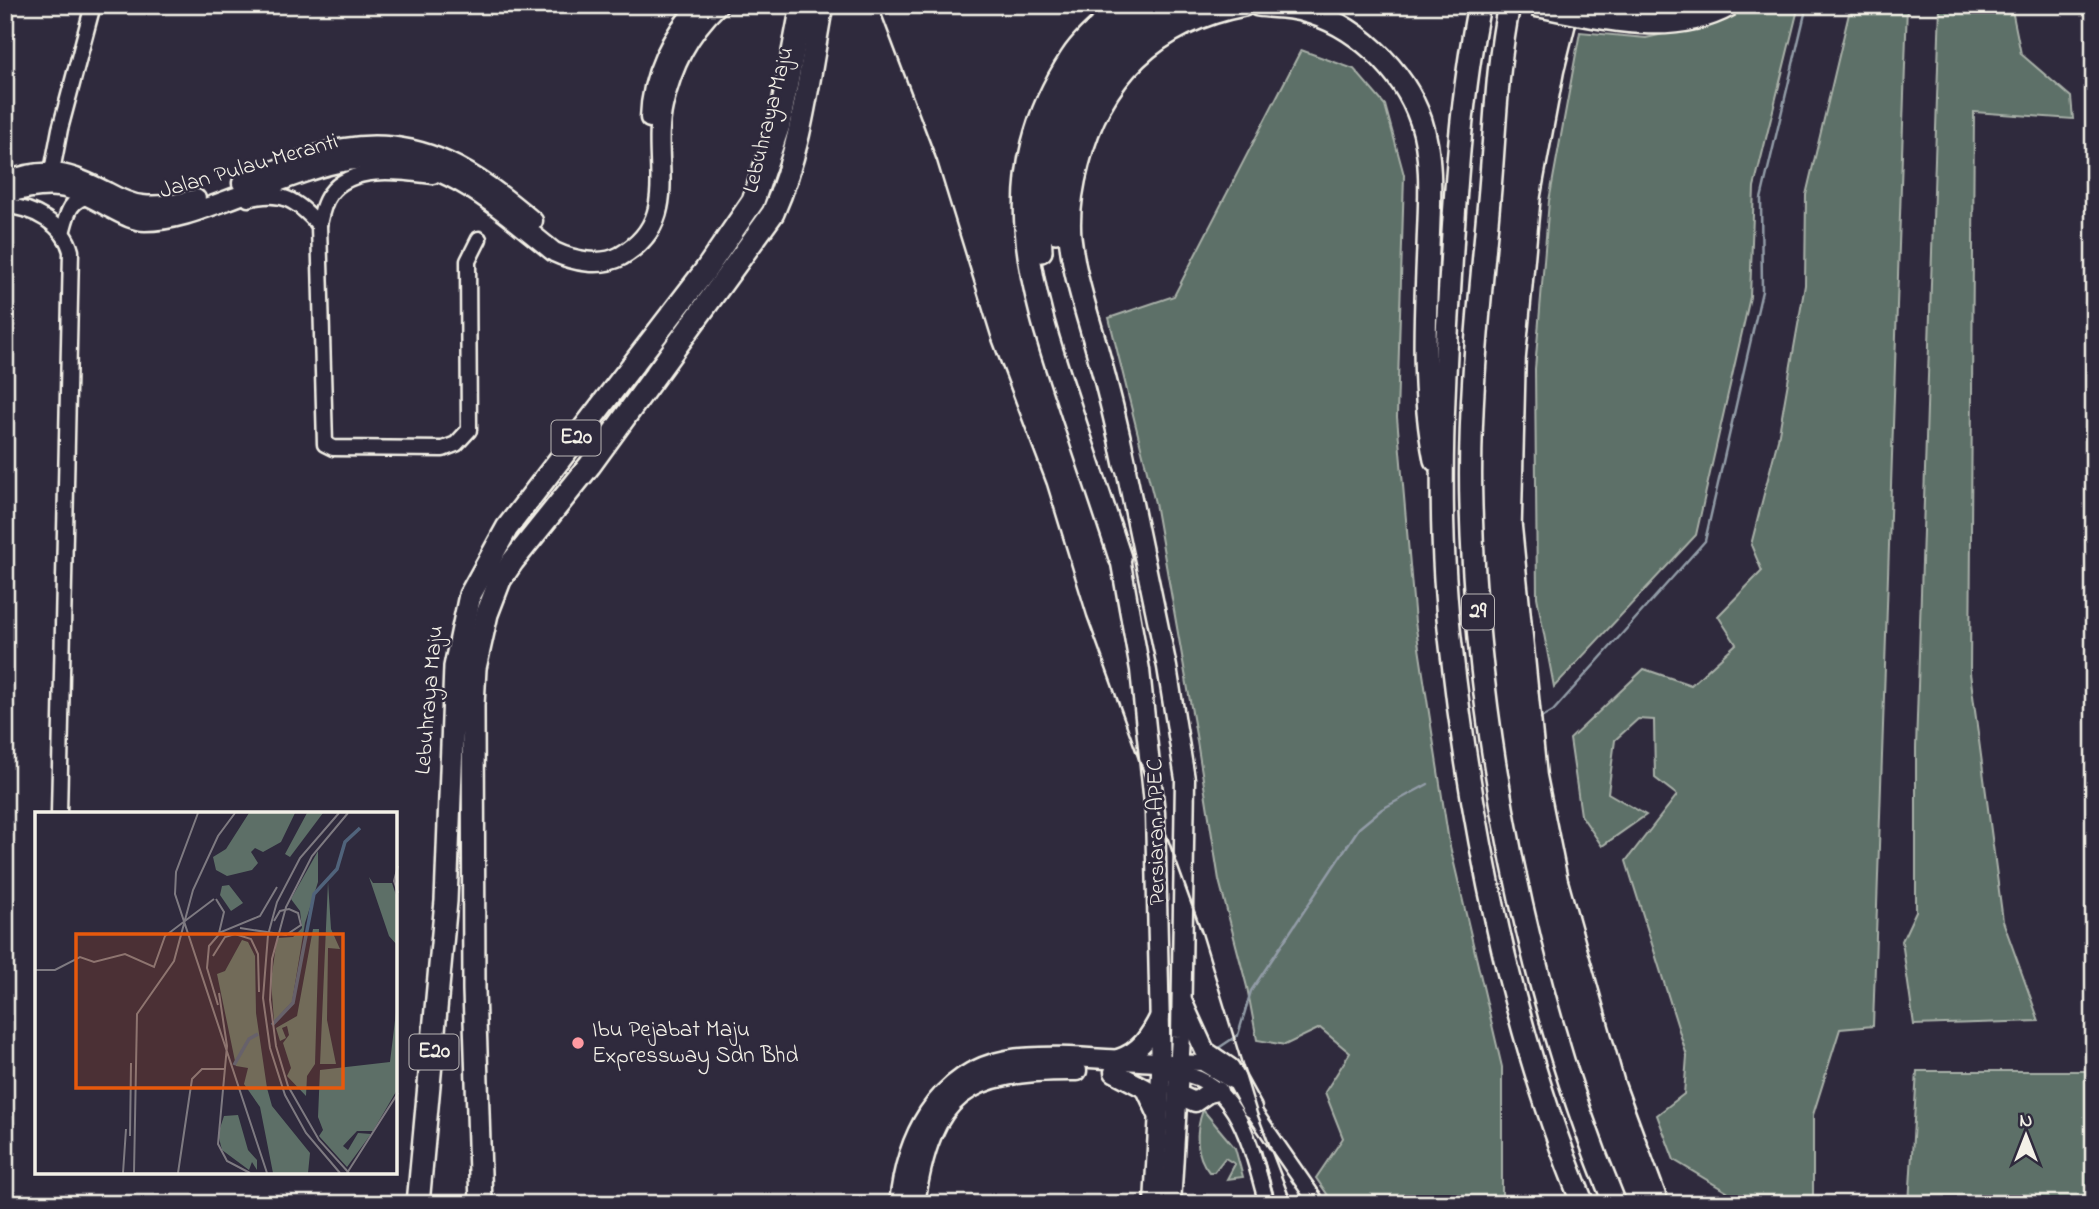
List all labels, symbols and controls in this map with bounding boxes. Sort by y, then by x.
street label: Lebuhraya Maju [735,43,805,197]
street label: Jalan Pulau Meranti [156,126,342,208]
road number: E20 [552,420,600,456]
road number: 29 [1462,594,1494,630]
street label: Lebuhraya Maju [407,624,455,776]
street label: Persiaran APEC [1139,758,1175,906]
inset map [35,812,397,1174]
place label: Ibu Pejabat Maju Expressway Sdn Bhd [592,1014,798,1075]
road number: E20 [410,1034,458,1070]
marker: Ibu Pejabat Maju Expressway Sdn Bhd [570,1035,586,1051]
north arrow [1990,1100,2060,1170]
text: N [2020,1108,2033,1135]

